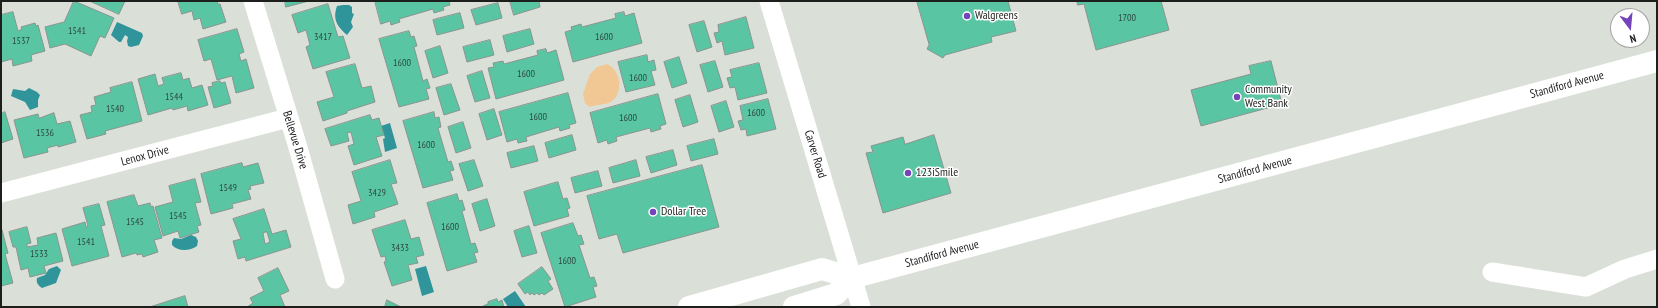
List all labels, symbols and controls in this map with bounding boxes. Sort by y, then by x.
north arrow [1610,8,1650,48]
place label: Walgreens [975,9,1018,23]
marker: Walgreens [962,11,972,21]
house number: 1700 [1118,12,1136,24]
house number: 1541 [68,25,86,37]
house number: 3417 [314,31,332,43]
house number: 1600 [595,31,613,43]
text: N [1628,31,1638,46]
house number: 1537 [12,35,30,47]
house number: 1600 [393,57,411,69]
house number: 1600 [517,68,535,80]
street label: Standiford Avenue [1529,68,1605,102]
house number: 1600 [629,72,647,84]
place label: Community West Bank [1245,83,1292,111]
house number: 1544 [165,91,183,103]
marker: Community West Bank [1232,92,1242,102]
house number: 1540 [106,103,124,115]
house number: 1600 [747,107,765,119]
street label: Bellevue Drive [279,109,311,171]
house number: 1600 [529,111,547,123]
house number: 1600 [619,112,637,124]
house number: 1536 [36,127,54,139]
street label: Carver Road [801,128,829,180]
house number: 1600 [417,139,435,151]
street label: Lenox Drive [120,143,170,169]
street label: Standiford Avenue [1217,153,1293,187]
place label: 123iSmile [916,166,958,180]
marker: 123iSmile [903,168,913,178]
house number: 1549 [219,182,237,194]
house number: 3429 [368,187,386,199]
place label: Dollar Tree [661,205,706,219]
marker: Dollar Tree [648,207,658,217]
house number: 1545 [169,210,187,222]
house number: 1545 [126,216,144,228]
house number: 1600 [441,221,459,233]
house number: 1541 [77,236,95,248]
street label: Standiford Avenue [904,237,980,271]
house number: 3433 [391,242,409,254]
house number: 1533 [30,248,48,260]
house number: 1600 [558,255,576,267]

